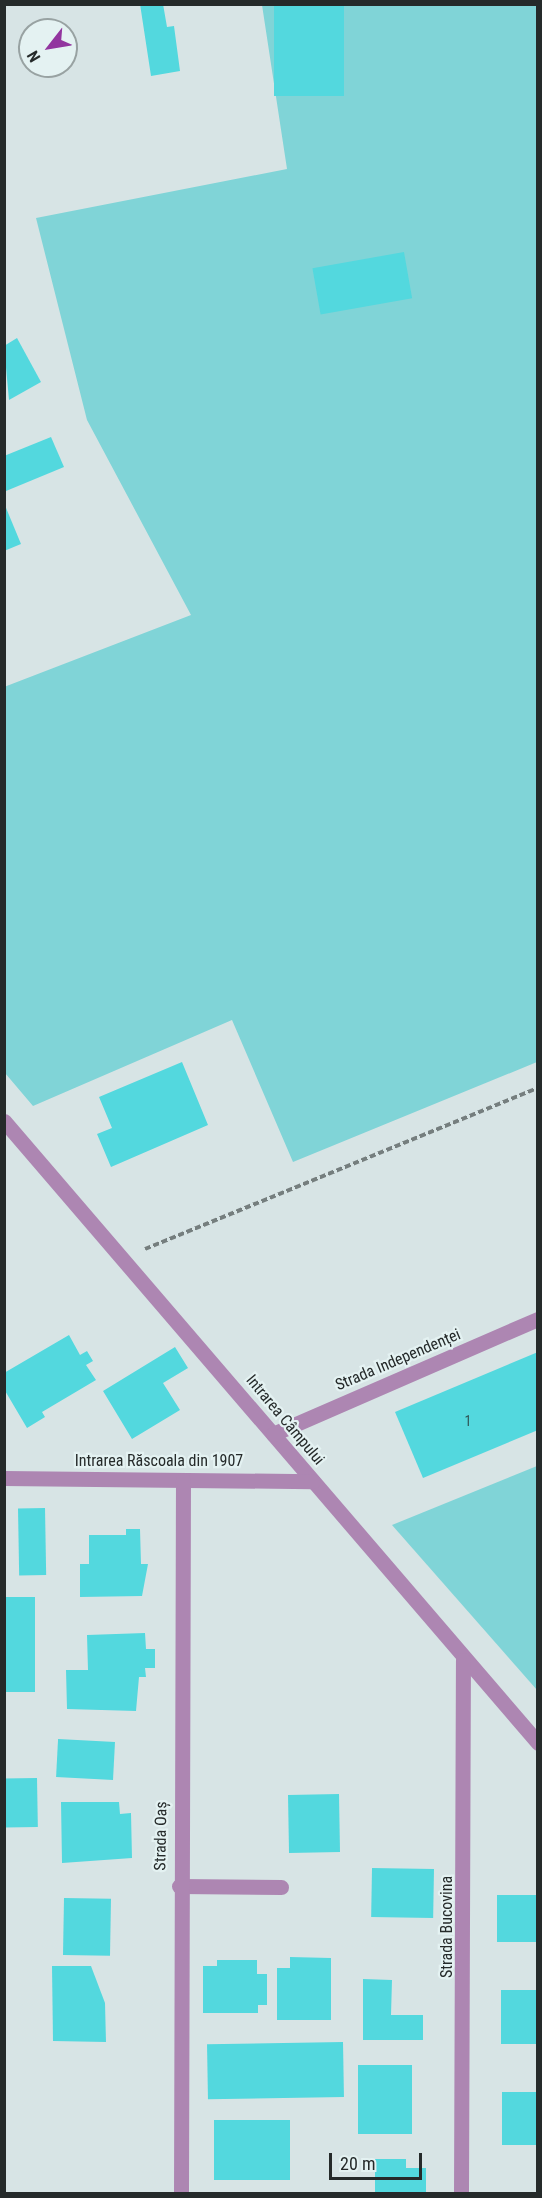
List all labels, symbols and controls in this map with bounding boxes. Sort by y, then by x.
north arrow [18,18,78,78]
text: N [23,47,45,66]
street label: Strada Independenței [333,1325,463,1395]
street label: Intrarea Câmpului [242,1371,328,1469]
house number: 1 [465,1413,471,1429]
street label: Intrarea Răscoala din 1907 [75,1451,243,1471]
street label: Strada Oaș [151,1801,171,1871]
street label: Strada Bucovina [437,1876,457,1978]
scale bar [332,2141,425,2179]
text: 20 m [340,2153,375,2174]

